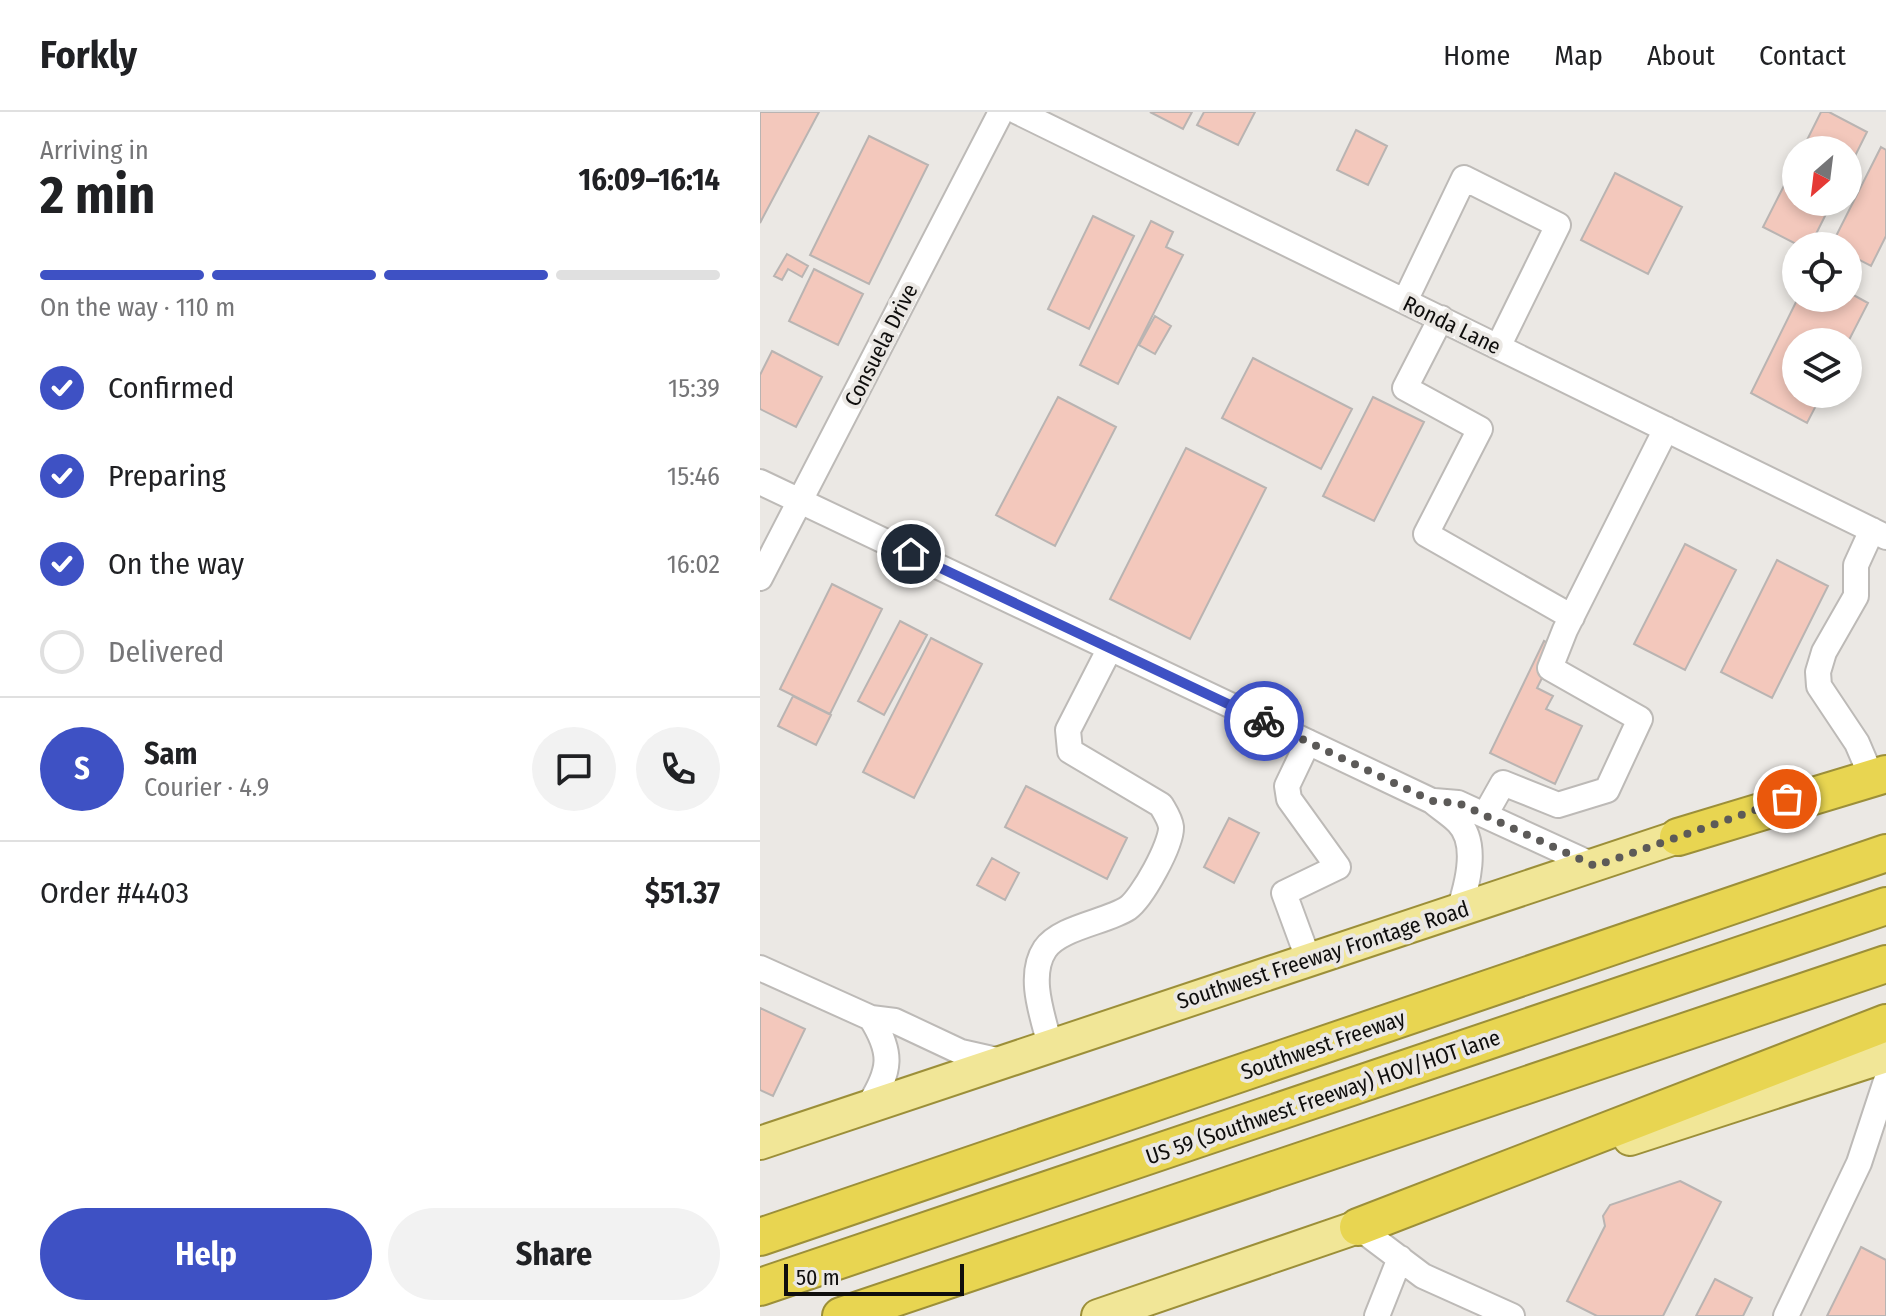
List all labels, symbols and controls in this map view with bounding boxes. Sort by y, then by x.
text: Forkly [40,32,137,78]
text: Home [1443,39,1510,72]
text: Map [1554,39,1603,72]
text: About [1647,39,1715,72]
text: Contact [1759,39,1846,72]
text: Arriving in [40,135,149,166]
north arrow [1782,136,1862,216]
map controls [1782,136,1862,408]
text: 16:09–16:14 [579,162,720,198]
text: 2 min [40,164,155,227]
button: locate [1782,232,1862,312]
street label: Consuela Drive [839,279,923,411]
street label: Ronda Lane [1399,290,1505,360]
text: On the way · 110 m [40,292,235,323]
button: layers [1782,328,1862,408]
icon: check [40,366,84,410]
text: Confirmed [108,370,234,406]
text: 15:39 [668,373,720,404]
icon: check [40,454,84,498]
text: Preparing [108,458,226,494]
text: 15:46 [667,461,720,492]
pin [877,520,945,588]
icon: home [889,532,933,576]
icon: check [40,542,84,586]
text: On the way [108,546,244,582]
text: 16:02 [667,549,720,580]
text: Delivered [108,634,224,670]
courier [1224,681,1304,761]
icon: bike [1242,699,1286,743]
button: chat [532,727,616,811]
button: phone [636,727,720,811]
text: Sam [144,736,197,772]
text: S [74,751,90,787]
pin [1753,765,1821,833]
text: Courier · 4.9 [144,772,269,803]
icon: bag [1765,777,1809,821]
text: Order #4403 [40,875,189,911]
text: $51.37 [645,875,720,911]
street label: Southwest Freeway Frontage Road [1174,895,1472,1015]
street label: Southwest Freeway [1237,1004,1409,1086]
street label: US 59 (Southwest Freeway) HOV/HOT lane [1142,1024,1504,1170]
button: Help [40,1208,372,1300]
button: Share [388,1208,720,1300]
scale bar [784,1260,964,1296]
text: 50 m [796,1264,840,1291]

